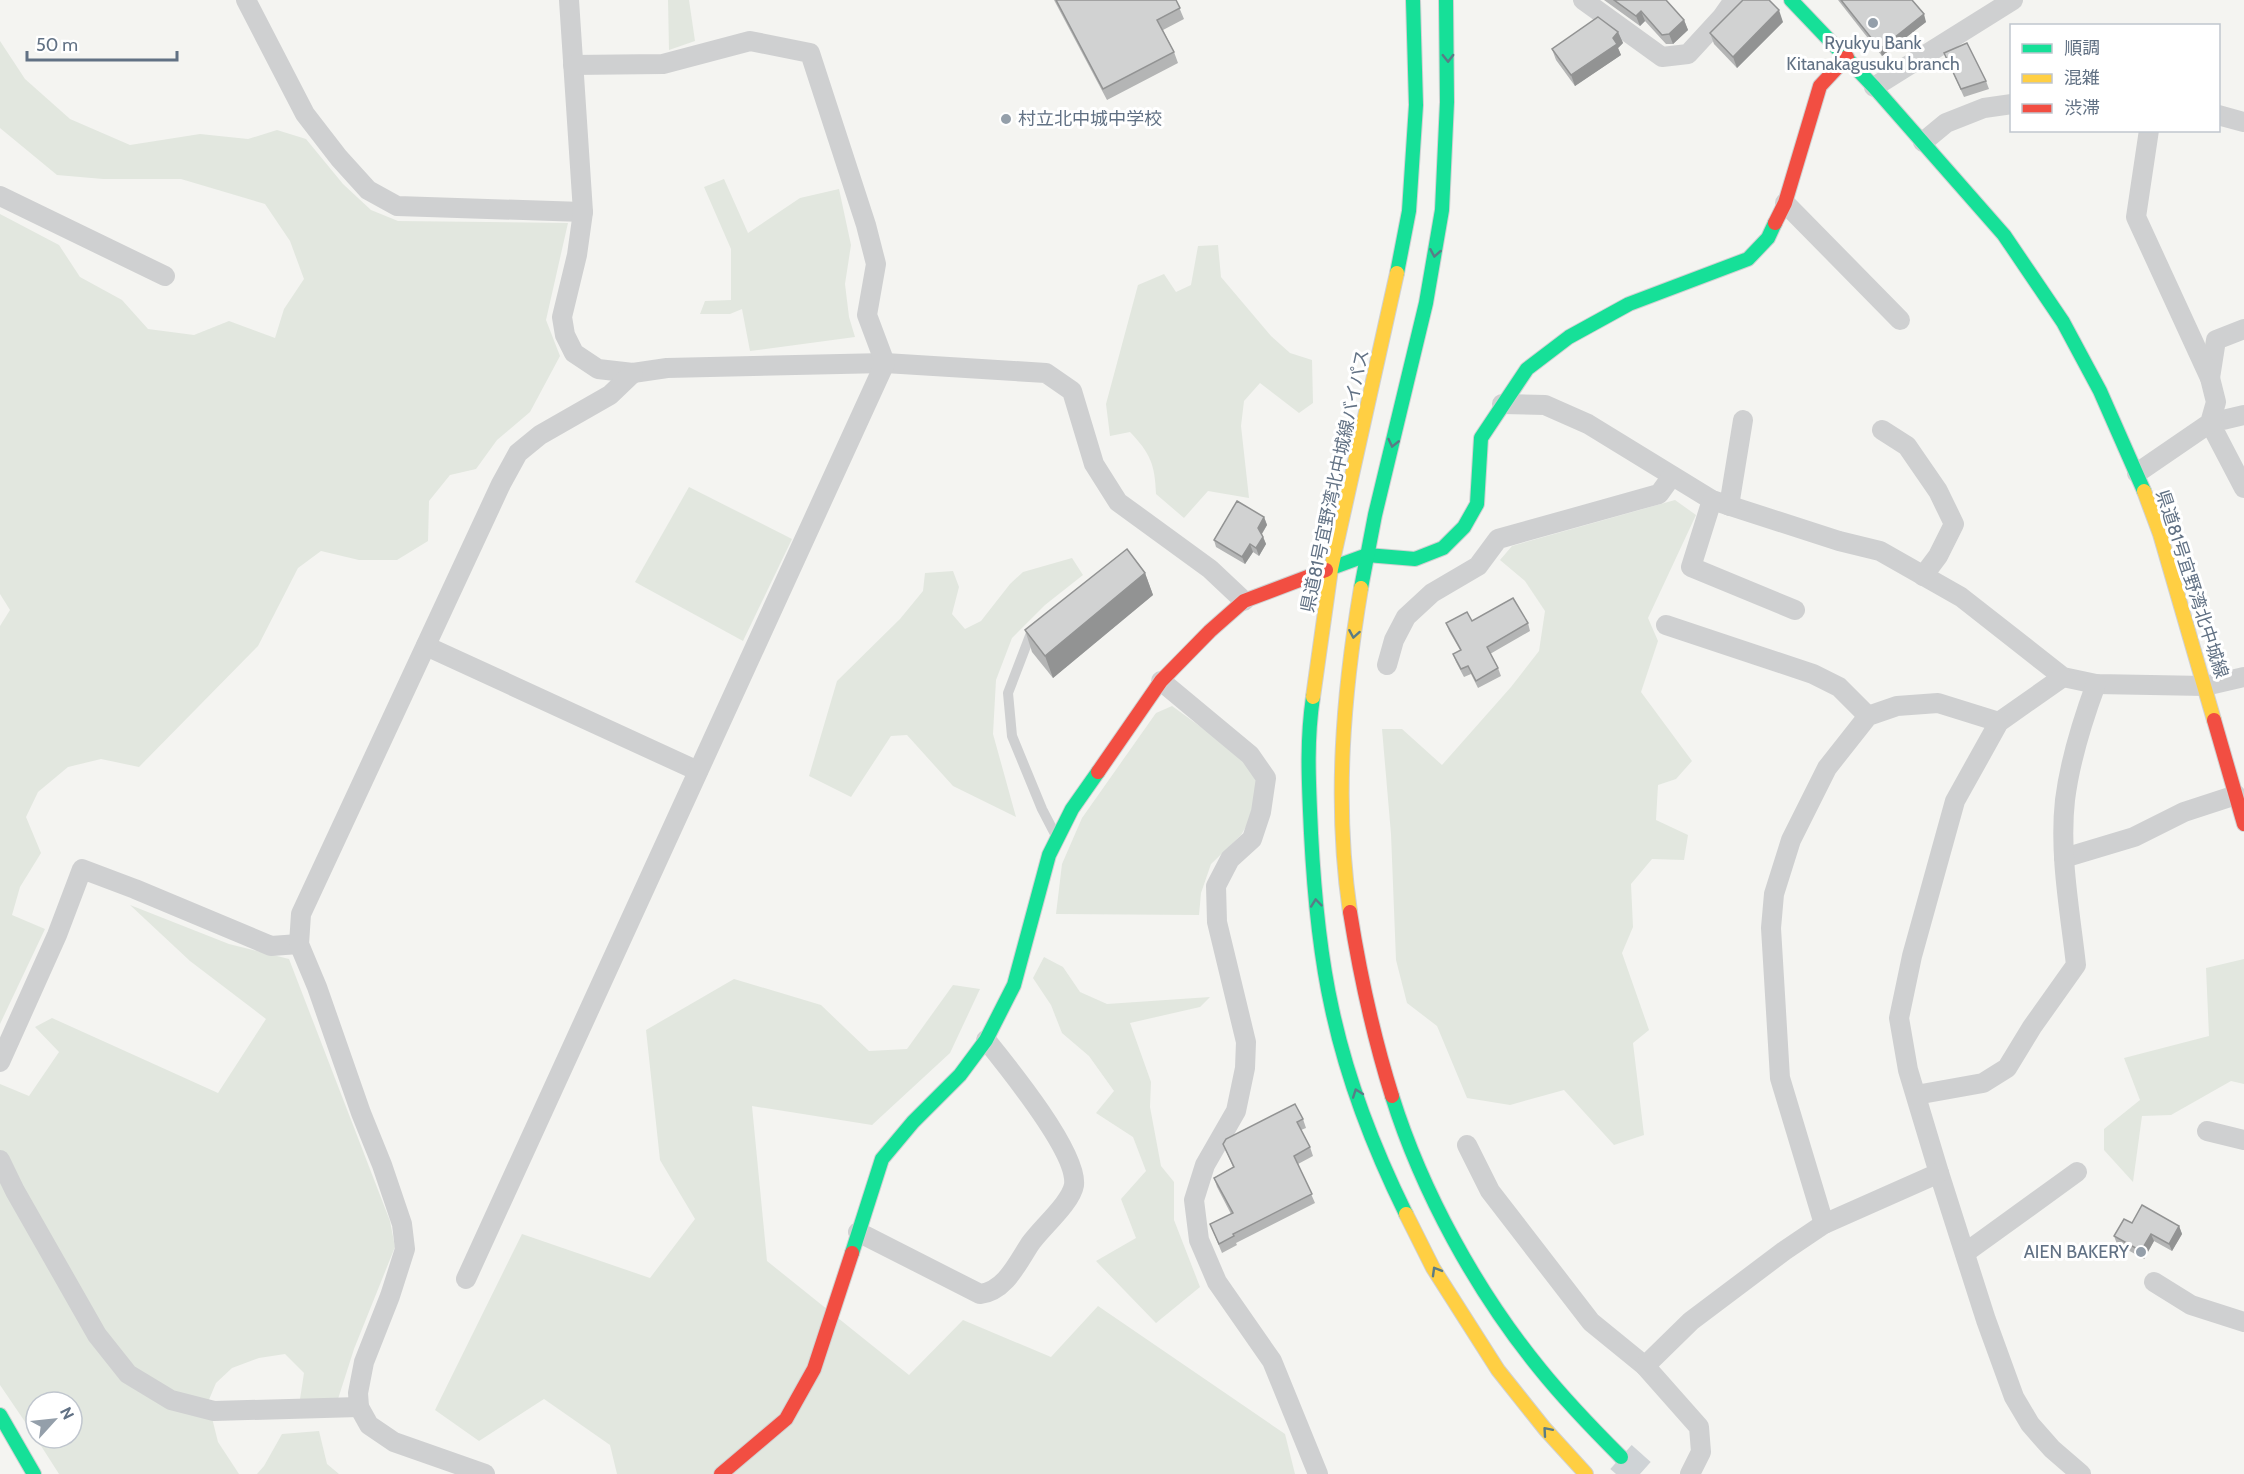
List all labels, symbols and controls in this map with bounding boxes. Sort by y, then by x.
marker: Ryukyu Bank Kitanakagusuku branch [1866,16,1880,30]
scale bar [27,24,177,62]
legend [2010,24,2220,132]
place label: Ryukyu Bank Kitanakagusuku branch [1786,32,1960,75]
text: 50 m [36,34,78,56]
text: 順調 [2064,37,2100,59]
one-way arrow [1442,54,1454,63]
text: 混雑 [2064,67,2100,89]
text: 渋滞 [2064,97,2100,119]
place label: 村立北中城中学校 [1018,108,1162,130]
marker: 村立北中城中学校 [999,112,1013,126]
one-way arrow [1429,247,1442,257]
street label: 県道81号宜野湾北中城線バイパス [1296,347,1374,615]
one-way arrow [1387,438,1400,448]
street label: 県道81号宜野湾北中城線 [2151,487,2233,681]
one-way arrow [1348,629,1360,639]
one-way arrow [1310,898,1323,908]
one-way arrow [1351,1088,1364,1099]
place label: AIEN BAKERY [2024,1241,2130,1263]
marker: AIEN BAKERY [2134,1245,2148,1259]
one-way arrow [1431,1267,1443,1277]
north arrow [24,1390,84,1450]
text: N [56,1404,78,1423]
one-way arrow [1543,1427,1554,1437]

